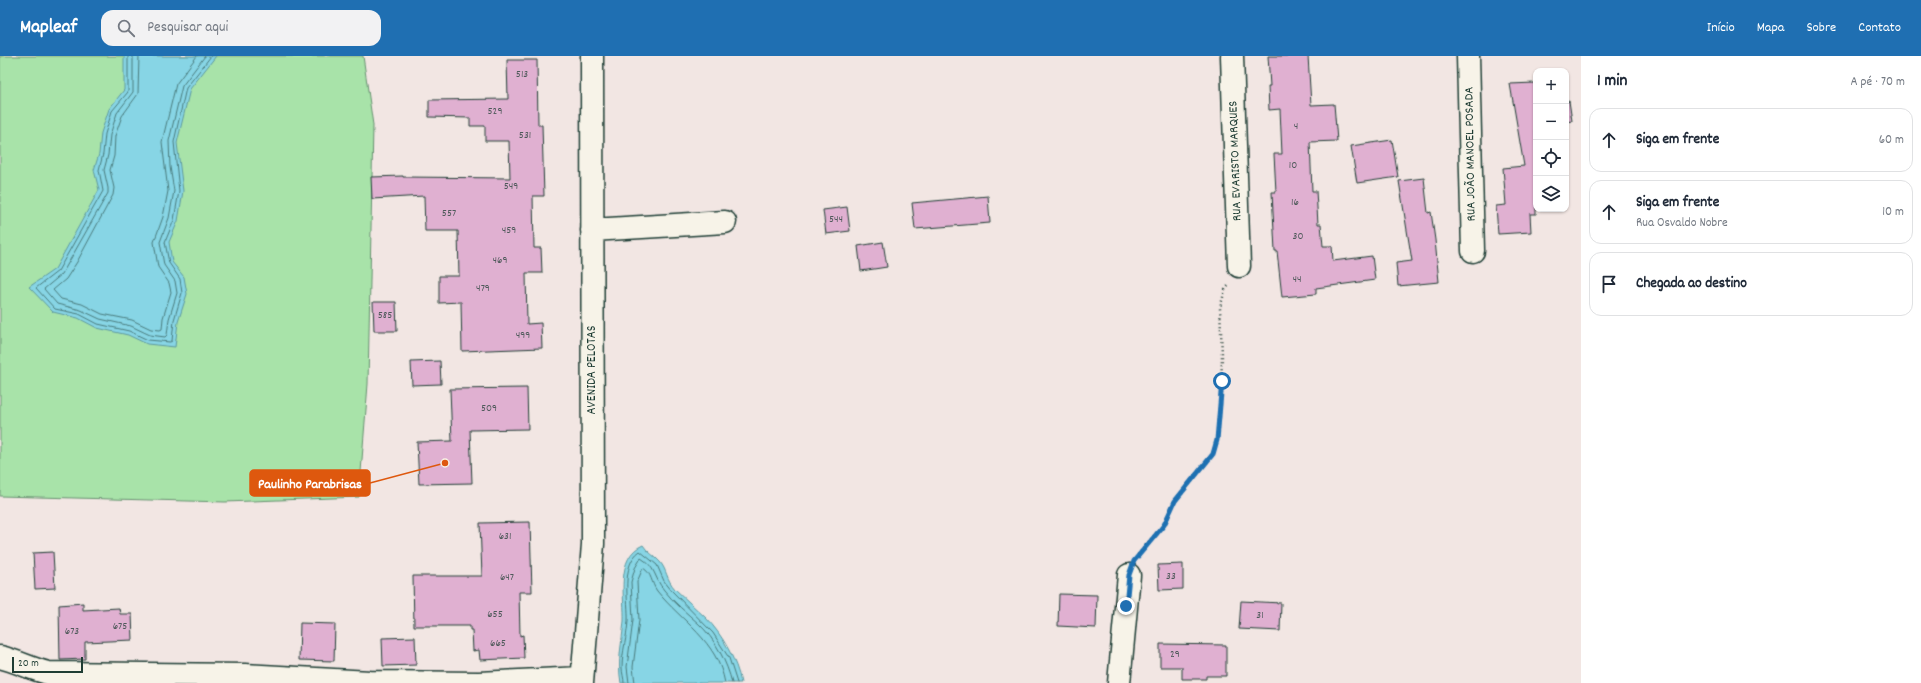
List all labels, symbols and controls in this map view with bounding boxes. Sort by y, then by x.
search box [101,10,381,46]
text: Mapleaf [20,15,77,42]
icon: search [115,17,137,39]
text: Pesquisar aqui [147,17,228,39]
text: Início [1707,18,1735,38]
text: Mapa [1757,18,1784,38]
text: Sobre [1806,18,1836,38]
text: Contato [1858,18,1901,38]
house number: 513 [516,67,528,83]
map controls [1533,68,1569,212]
button: + [1533,68,1569,104]
text: 1 min [1597,70,1627,94]
text: A pé · 70 m [1850,73,1905,92]
street label: RUA JOÃO MANOEL POSADA [1460,86,1482,222]
street label: RUA EVARISTO MARQUES [1224,100,1248,221]
house number: 529 [488,104,502,120]
button: − [1533,104,1569,140]
house number: 4 [1294,119,1298,135]
house number: 531 [519,128,531,144]
icon: ahead [1598,129,1620,151]
text: Siga em frente [1636,129,1719,151]
text: 60 m [1879,131,1904,150]
button: locate [1533,140,1569,176]
house number: 10 [1289,158,1297,174]
button: layers [1533,176,1569,212]
house number: 549 [504,179,518,195]
text: Siga em frente [1636,192,1719,214]
house number: 16 [1291,195,1299,211]
icon: ahead [1598,201,1620,223]
text: 10 m [1882,203,1904,222]
house number: 557 [442,206,456,222]
house number: 544 [829,212,843,228]
text: Rua Osvaldo Nobre [1636,214,1728,233]
house number: 459 [502,223,516,239]
house number: 30 [1293,229,1303,245]
house number: 469 [493,253,508,269]
house number: 44 [1292,272,1302,288]
icon: arrive [1598,273,1620,295]
text: Chegada ao destino [1636,273,1747,295]
house number: 479 [476,281,490,297]
house number: 585 [378,308,392,324]
street label: AVENIDA PELOTAS [583,325,602,415]
house number: 499 [516,328,530,344]
route start [1213,372,1231,390]
house number: 509 [481,401,497,417]
callout: Paulinho Parabrisas [250,470,370,496]
text: Paulinho Parabrisas [258,475,362,495]
house number: 631 [499,529,511,545]
house number: 33 [1166,569,1176,585]
house number: 647 [500,570,514,586]
route end [1117,597,1135,615]
house number: 655 [487,607,503,623]
house number: 31 [1256,608,1264,624]
house number: 675 [113,619,127,635]
house number: 673 [65,624,79,640]
house number: 665 [490,636,506,652]
house number: 29 [1170,647,1180,663]
scale bar [12,655,83,674]
text: 20 m [18,656,39,672]

